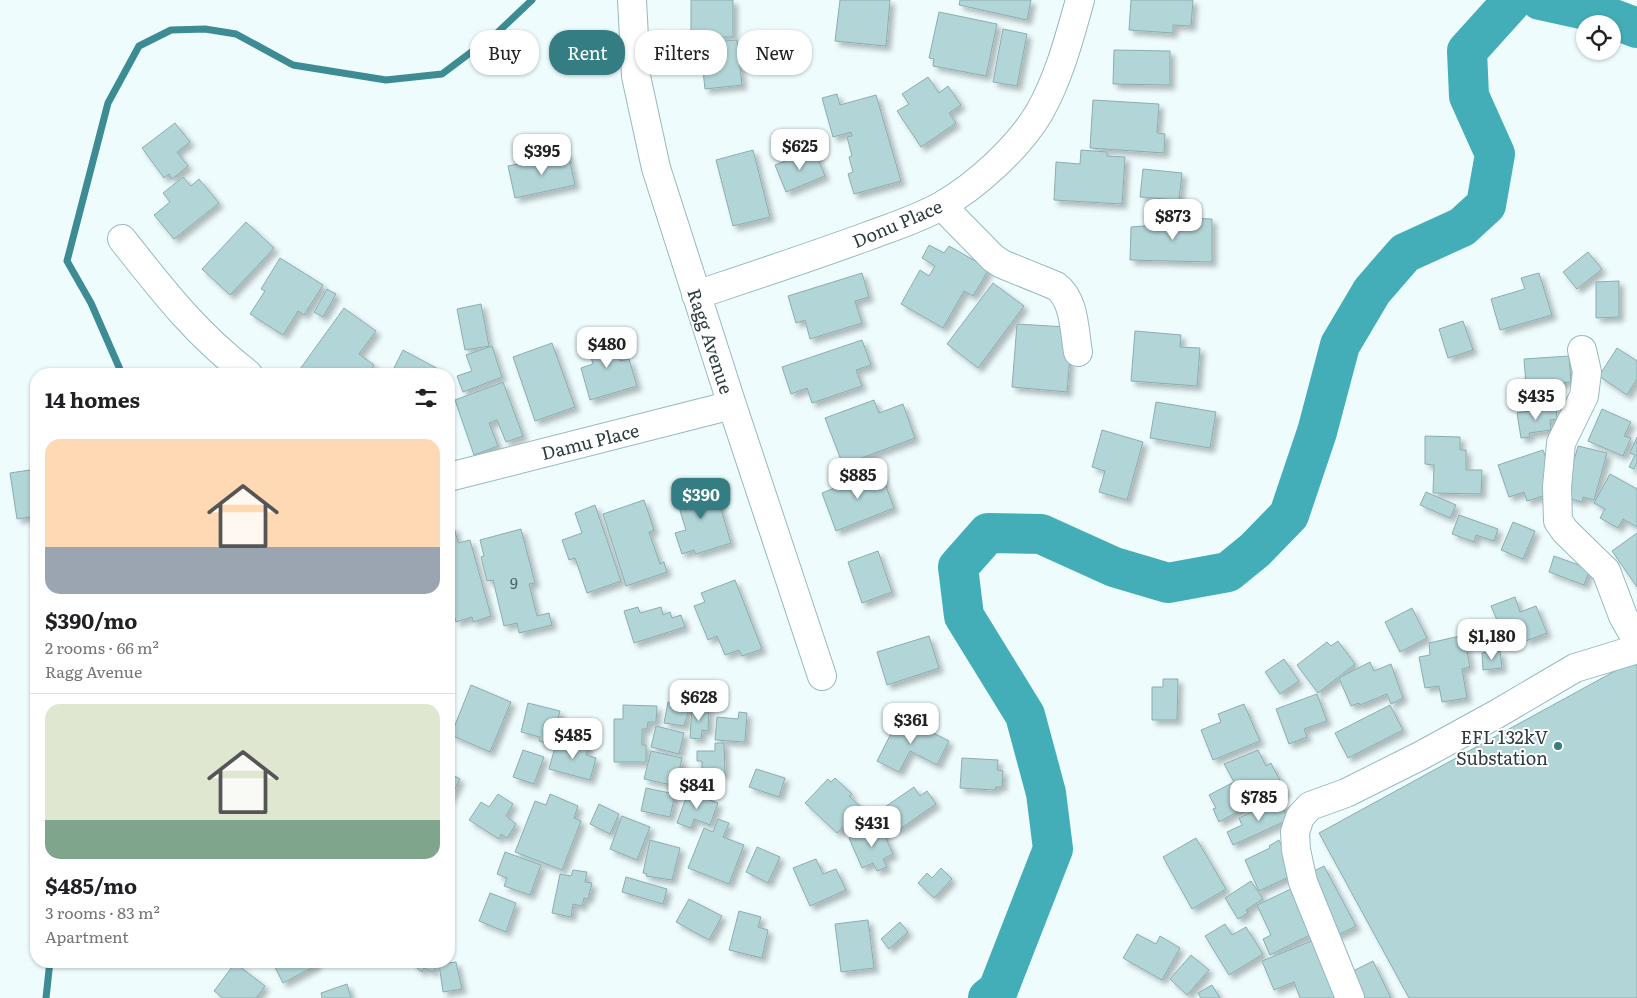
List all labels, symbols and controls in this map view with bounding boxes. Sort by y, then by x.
map controls [1576,15,1621,60]
button: locate [1576,15,1621,60]
chip: Buy [470,30,539,75]
chip: Rent [549,30,625,75]
chip: Filters [635,30,727,75]
chip: New [737,30,812,75]
pin: $625 [770,128,830,171]
text: $625 [782,133,818,157]
pin: $395 [512,134,572,176]
text: $395 [524,138,560,162]
street label: Donu Place [848,192,946,254]
pin: $873 [1143,198,1203,241]
text: $873 [1155,203,1191,227]
street label: Ragg Avenue [681,285,741,397]
pin: $480 [577,326,637,369]
text: $480 [588,331,626,355]
pin: $435 [1506,378,1566,421]
text: 14 homes [45,383,140,414]
text: $435 [1518,383,1554,407]
icon: filters [412,384,440,412]
street label: Damu Place [538,416,642,466]
pin: $885 [828,458,888,500]
text: $885 [839,462,877,486]
icon: home [198,471,288,561]
pin: $390 [671,478,731,520]
text: $390 [682,482,720,506]
house number: 9 [510,571,518,594]
text: $390/mo [45,604,137,635]
pin: $1,180 [1451,618,1533,661]
text: $1,180 [1468,623,1516,647]
text: 2 rooms · 66 m² [45,635,159,659]
text: Ragg Avenue [45,659,142,683]
pin: $628 [669,680,729,722]
text: $628 [681,684,717,708]
pin: $361 [881,702,941,745]
text: $361 [894,707,928,731]
pin: $485 [543,718,603,760]
text: $485 [554,722,592,746]
place label: EFL 132kV Substation [1456,723,1548,771]
icon: home [198,737,288,827]
marker: EFL 132kV Substation [1552,740,1564,752]
pin: $841 [667,768,727,810]
text: $841 [679,772,715,796]
pin: $785 [1229,780,1289,822]
text: $785 [1241,784,1277,808]
pin: $431 [842,806,902,848]
text: $431 [855,810,889,834]
text: $485/mo [45,869,137,900]
text: 3 rooms · 83 m² [45,900,160,924]
text: Apartment [45,924,129,948]

